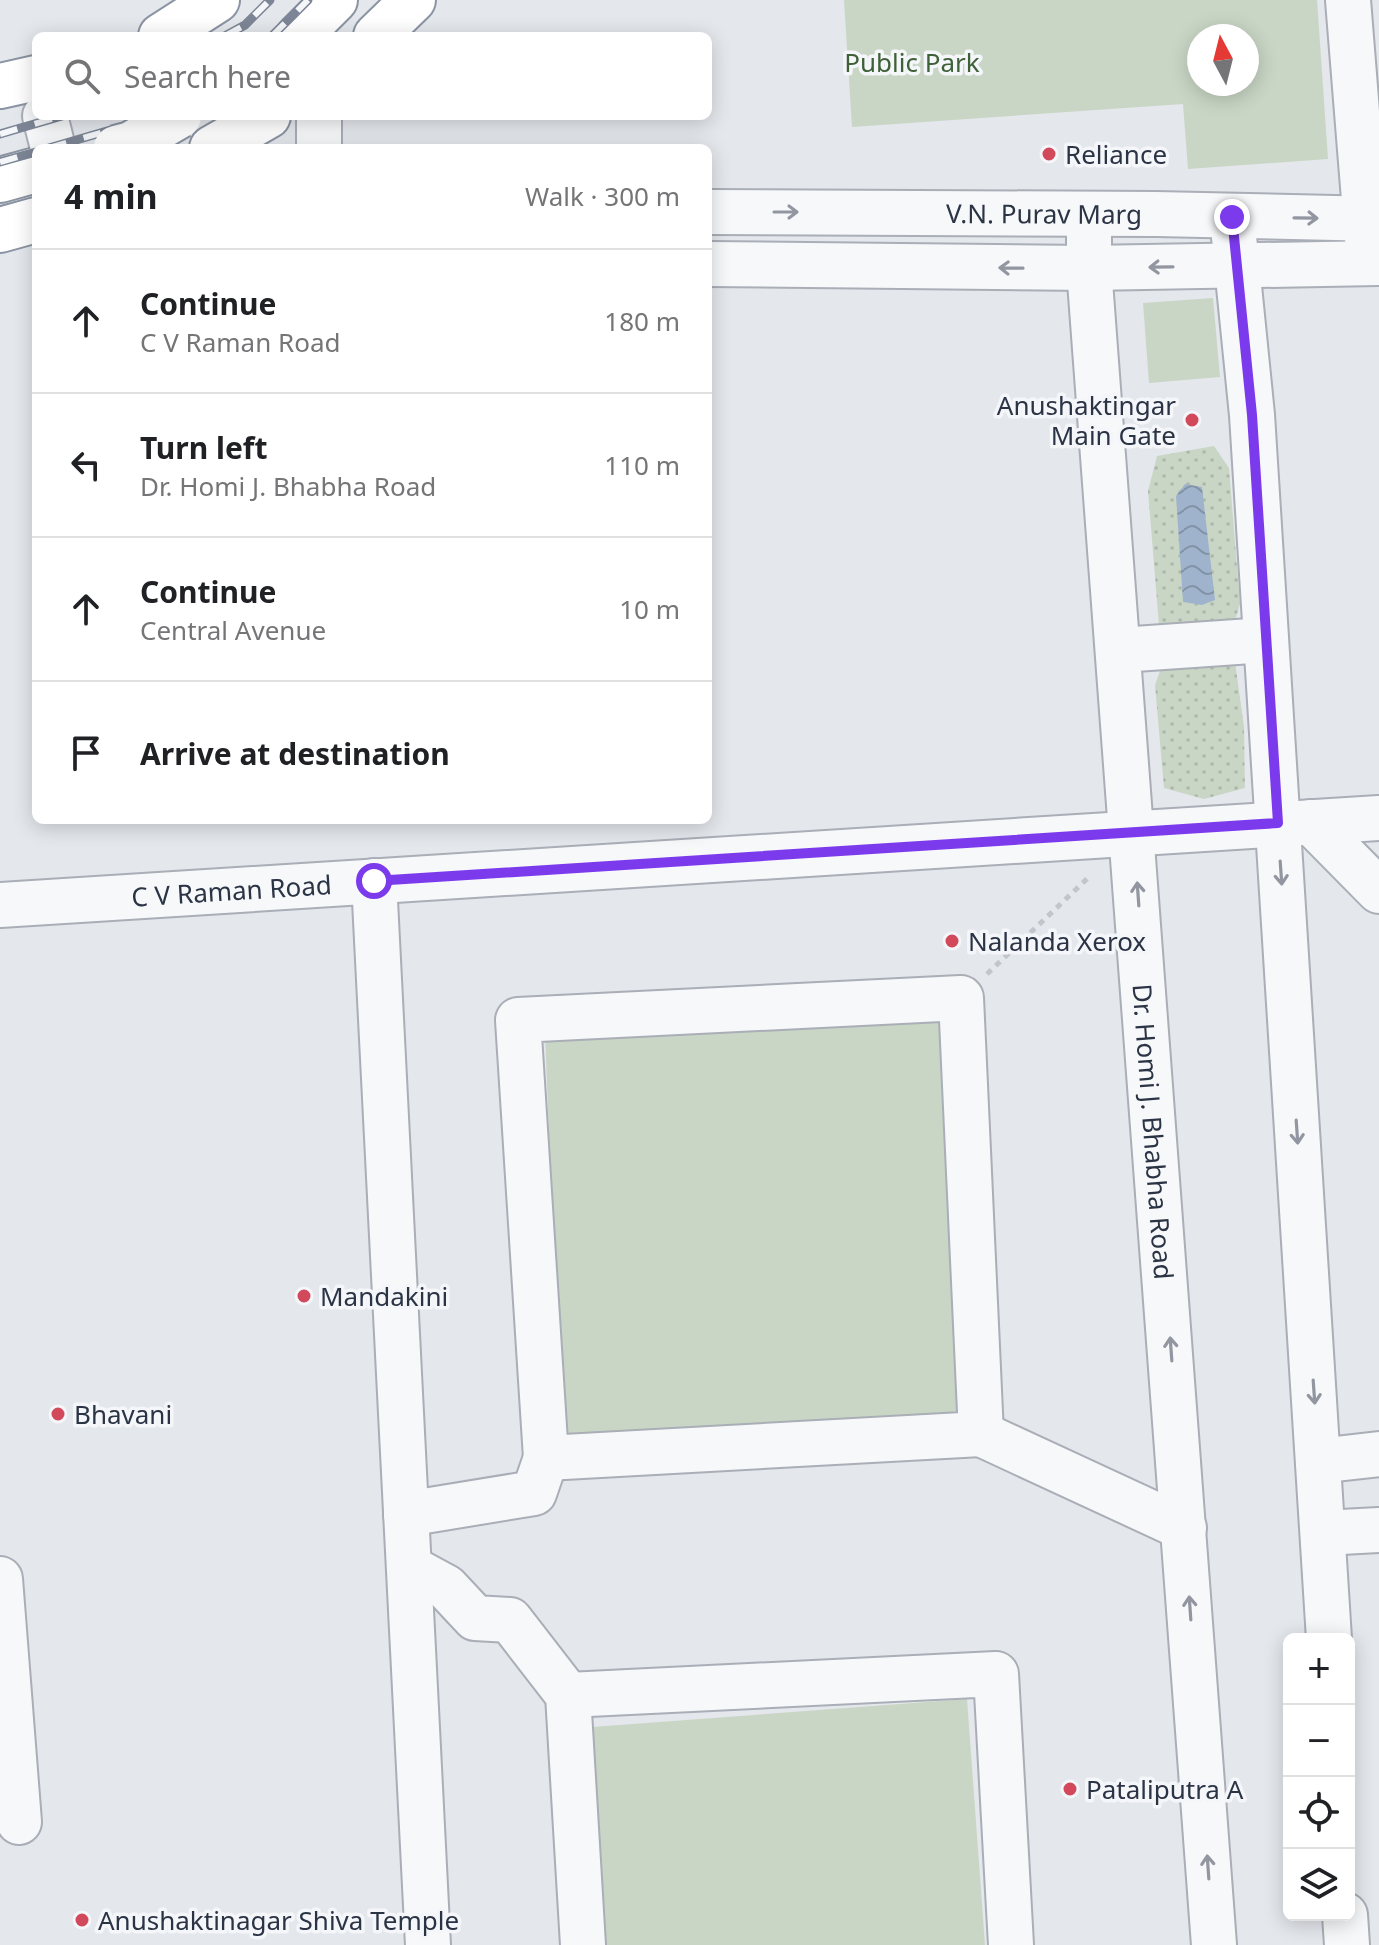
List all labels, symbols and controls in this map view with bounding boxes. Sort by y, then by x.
north arrow [1187,24,1259,96]
search box [32,32,712,120]
park label: Public Park [844,44,980,80]
icon: search [60,54,104,98]
text: Search here [124,56,291,97]
place label: Reliance [1065,136,1167,172]
marker: Reliance [1040,145,1058,163]
text: 4 min [64,173,158,219]
text: Walk · 300 m [525,178,680,214]
street label: V.N. Purav Marg [946,195,1142,232]
route end [1214,199,1250,235]
one-way arrow [772,204,799,220]
one-way arrow [1292,210,1319,226]
one-way arrow [1148,259,1175,274]
one-way arrow [998,260,1025,275]
text: Continue [140,283,276,324]
icon: ahead [64,299,108,343]
text: 180 m [604,303,680,339]
text: C V Raman Road [140,324,341,360]
place label: Anushaktingar Main Gate [997,387,1176,453]
marker: Anushaktingar Main Gate [1183,411,1201,429]
text: Turn left [140,427,268,468]
icon: left [64,443,108,487]
text: 110 m [604,447,680,483]
text: Dr. Homi J. Bhabha Road [140,468,436,504]
text: Continue [140,571,276,612]
icon: ahead [64,587,108,631]
text: 10 m [619,591,680,627]
text: Central Avenue [140,612,326,648]
icon: arrive [64,731,108,775]
text: Arrive at destination [140,733,450,774]
one-way arrow [1274,859,1289,886]
route start [356,863,392,899]
street label: C V Raman Road [130,866,333,915]
one-way arrow [1130,881,1145,908]
place label: Nalanda Xerox [968,923,1146,959]
marker: Nalanda Xerox [943,932,961,950]
street label: Dr. Homi J. Bhabha Road [1124,982,1182,1281]
one-way arrow [1290,1118,1305,1145]
place label: Mandakini [320,1278,448,1314]
marker: Mandakini [295,1287,313,1305]
one-way arrow [1163,1336,1178,1363]
one-way arrow [1307,1378,1322,1405]
place label: Bhavani [74,1396,172,1432]
marker: Bhavani [49,1405,67,1423]
one-way arrow [1182,1595,1197,1622]
map controls [1283,1633,1355,1921]
button: + [1283,1633,1355,1705]
button: − [1283,1705,1355,1777]
place label: Pataliputra A [1086,1771,1244,1807]
button: locate [1283,1777,1355,1849]
marker: Pataliputra A [1061,1780,1079,1798]
button: layers [1283,1849,1355,1921]
one-way arrow [1200,1854,1215,1881]
place label: Anushaktinagar Shiva Temple [98,1902,459,1938]
marker: Anushaktinagar Shiva Temple [73,1911,91,1929]

